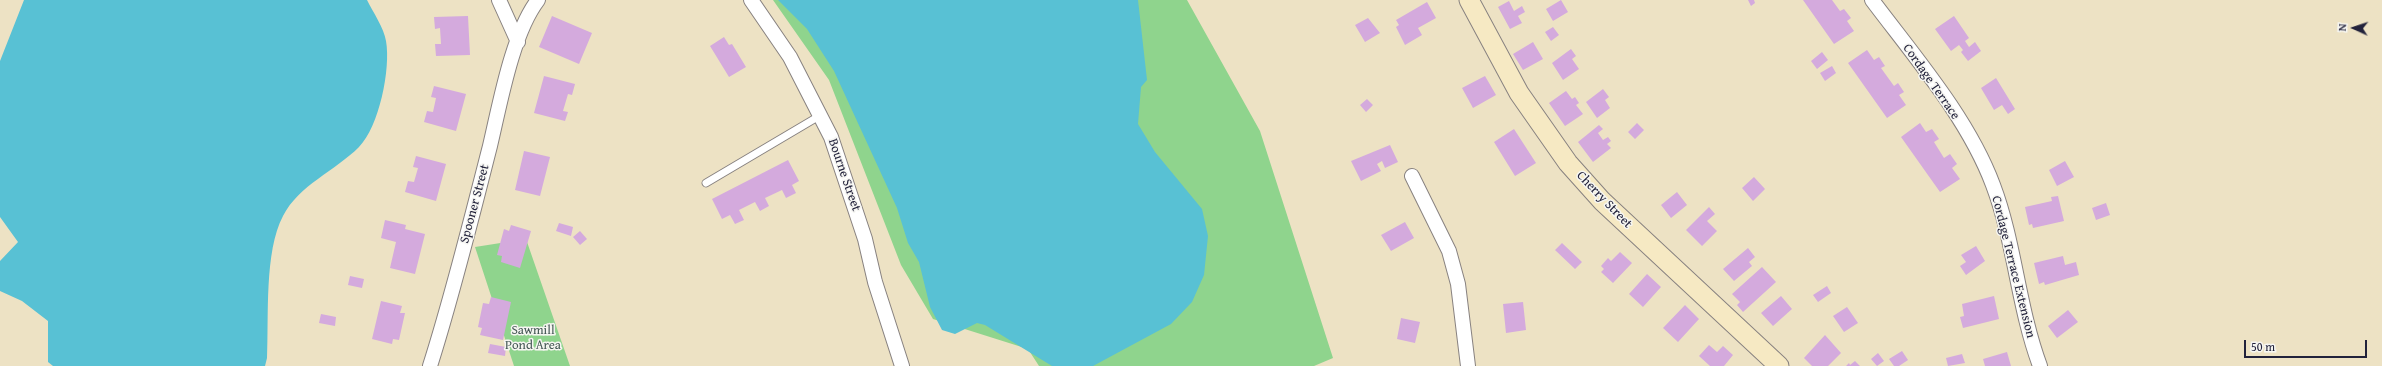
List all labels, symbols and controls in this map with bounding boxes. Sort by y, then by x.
north arrow [2334,8,2374,48]
text: N [2334,23,2350,31]
street label: Cordage Terrace [1899,41,1963,123]
street label: Bourne Street [824,137,864,213]
street label: Spooner Street [457,163,493,245]
street label: Cherry Street [1573,168,1635,232]
street label: Cordage Terrace Extension [1988,194,2038,340]
park label: Sawmill Pond Area [505,323,561,354]
scale bar [2246,332,2369,358]
text: 50 m [2251,338,2275,355]

